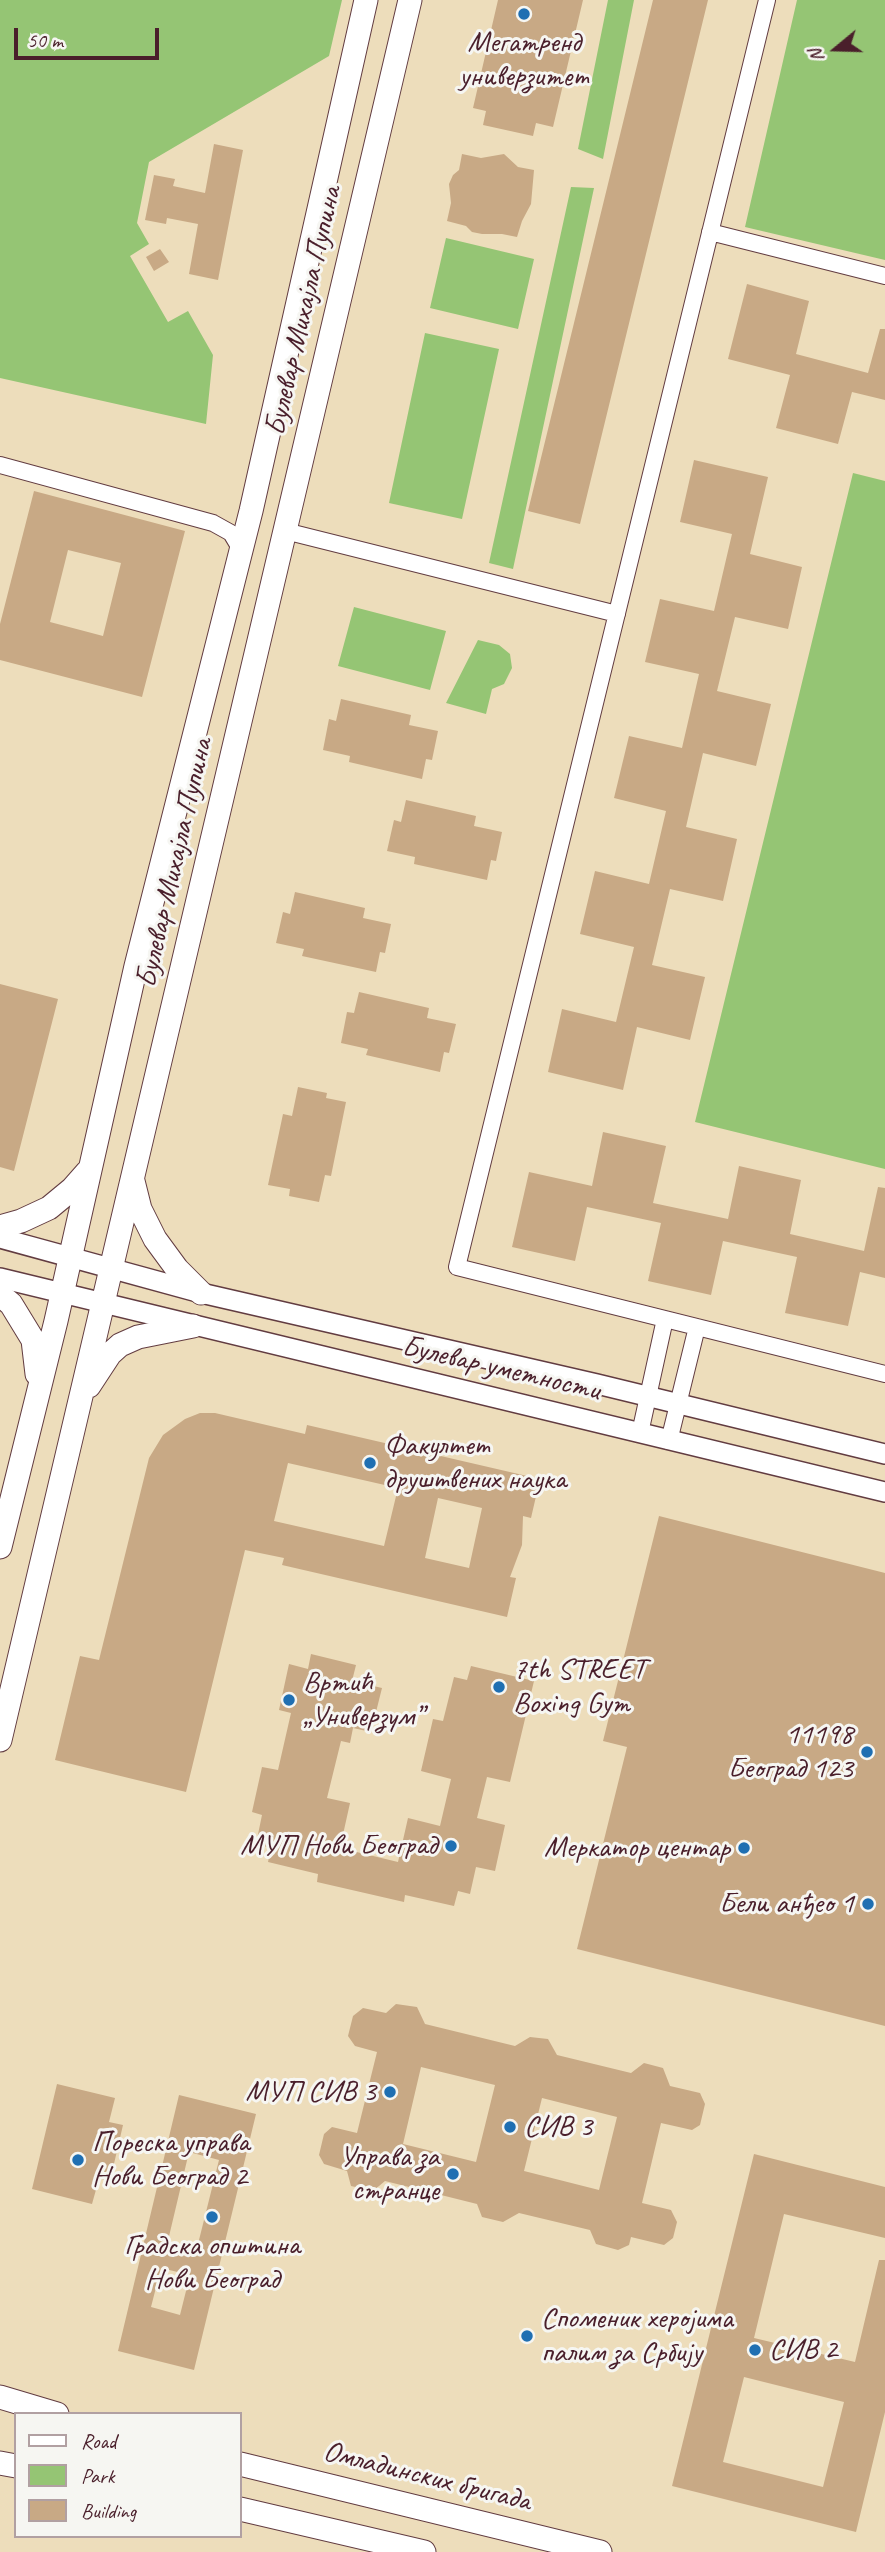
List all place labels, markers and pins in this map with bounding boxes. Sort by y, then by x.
marker: Мегатренд универзитет [516,6,532,22]
place label: Мегатренд универзитет [459,25,589,96]
place label: Факултет друштвених наука [384,1428,566,1498]
marker: Факултет друштвених наука [362,1455,378,1471]
place label: 7th STREET Boxing Gym [513,1652,646,1722]
place label: Вртић „Универзум” [303,1665,422,1736]
marker: 7th STREET Boxing Gym [491,1679,507,1695]
marker: Вртић „Универзум” [281,1692,297,1708]
place label: 11198 Београд 123 [728,1717,853,1788]
marker: 11198 Београд 123 [859,1744,875,1760]
place label: МУП Нови Београд [240,1828,437,1864]
place label: Меркатор центар [544,1830,730,1866]
marker: МУП Нови Београд [443,1838,459,1854]
marker: Меркатор центар [736,1840,752,1856]
place label: Бели анђео 1 [719,1886,854,1922]
marker: Бели анђео 1 [860,1896,876,1912]
place label: МУП СИВ 3 [245,2074,376,2110]
marker: МУП СИВ 3 [382,2084,398,2100]
place label: СИВ 3 [524,2109,592,2145]
marker: СИВ 3 [502,2119,518,2135]
place label: Пореска управа Нови Београд 2 [92,2125,249,2196]
place label: Управа за странце [340,2139,439,2210]
marker: Пореска управа Нови Београд 2 [70,2152,86,2168]
marker: Управа за странце [445,2166,461,2182]
marker: Градска општина Нови Београд [204,2209,220,2225]
place label: Градска општина Нови Београд [124,2228,300,2298]
place label: Споменик херојима палим за Србију [541,2301,733,2372]
marker: Споменик херојима палим за Србију [519,2328,535,2344]
place label: СИВ 2 [769,2332,837,2368]
marker: СИВ 2 [747,2342,763,2358]

